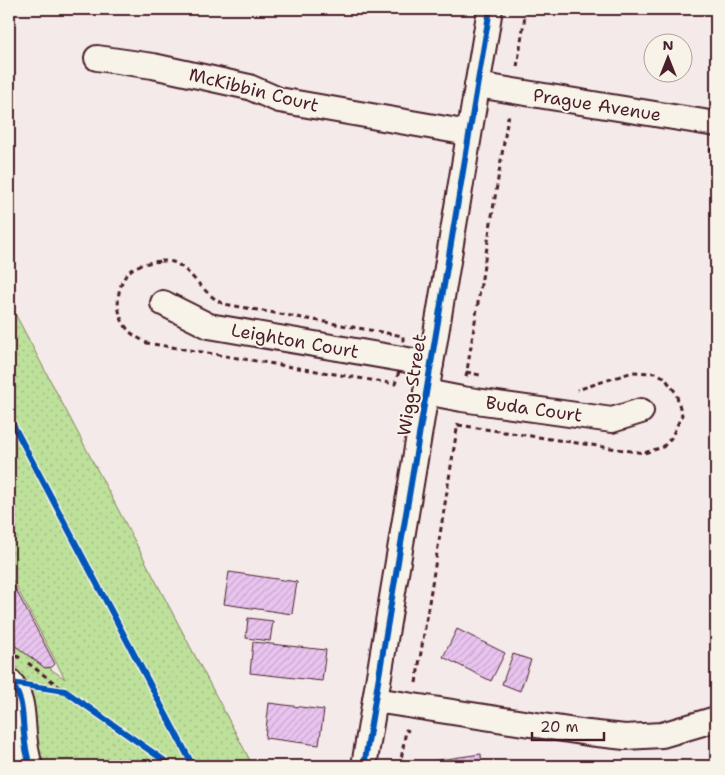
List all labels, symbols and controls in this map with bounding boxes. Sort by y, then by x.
north arrow [642,32,692,82]
text: N [662,36,674,54]
street label: McKibbin Court [187,62,321,118]
street label: Prague Avenue [531,83,663,127]
street label: Leighton Court [229,318,361,364]
street label: Wigg Street [392,332,432,438]
street label: Buda Court [484,390,584,428]
scale bar [532,710,605,742]
text: 20 m [540,717,579,737]

